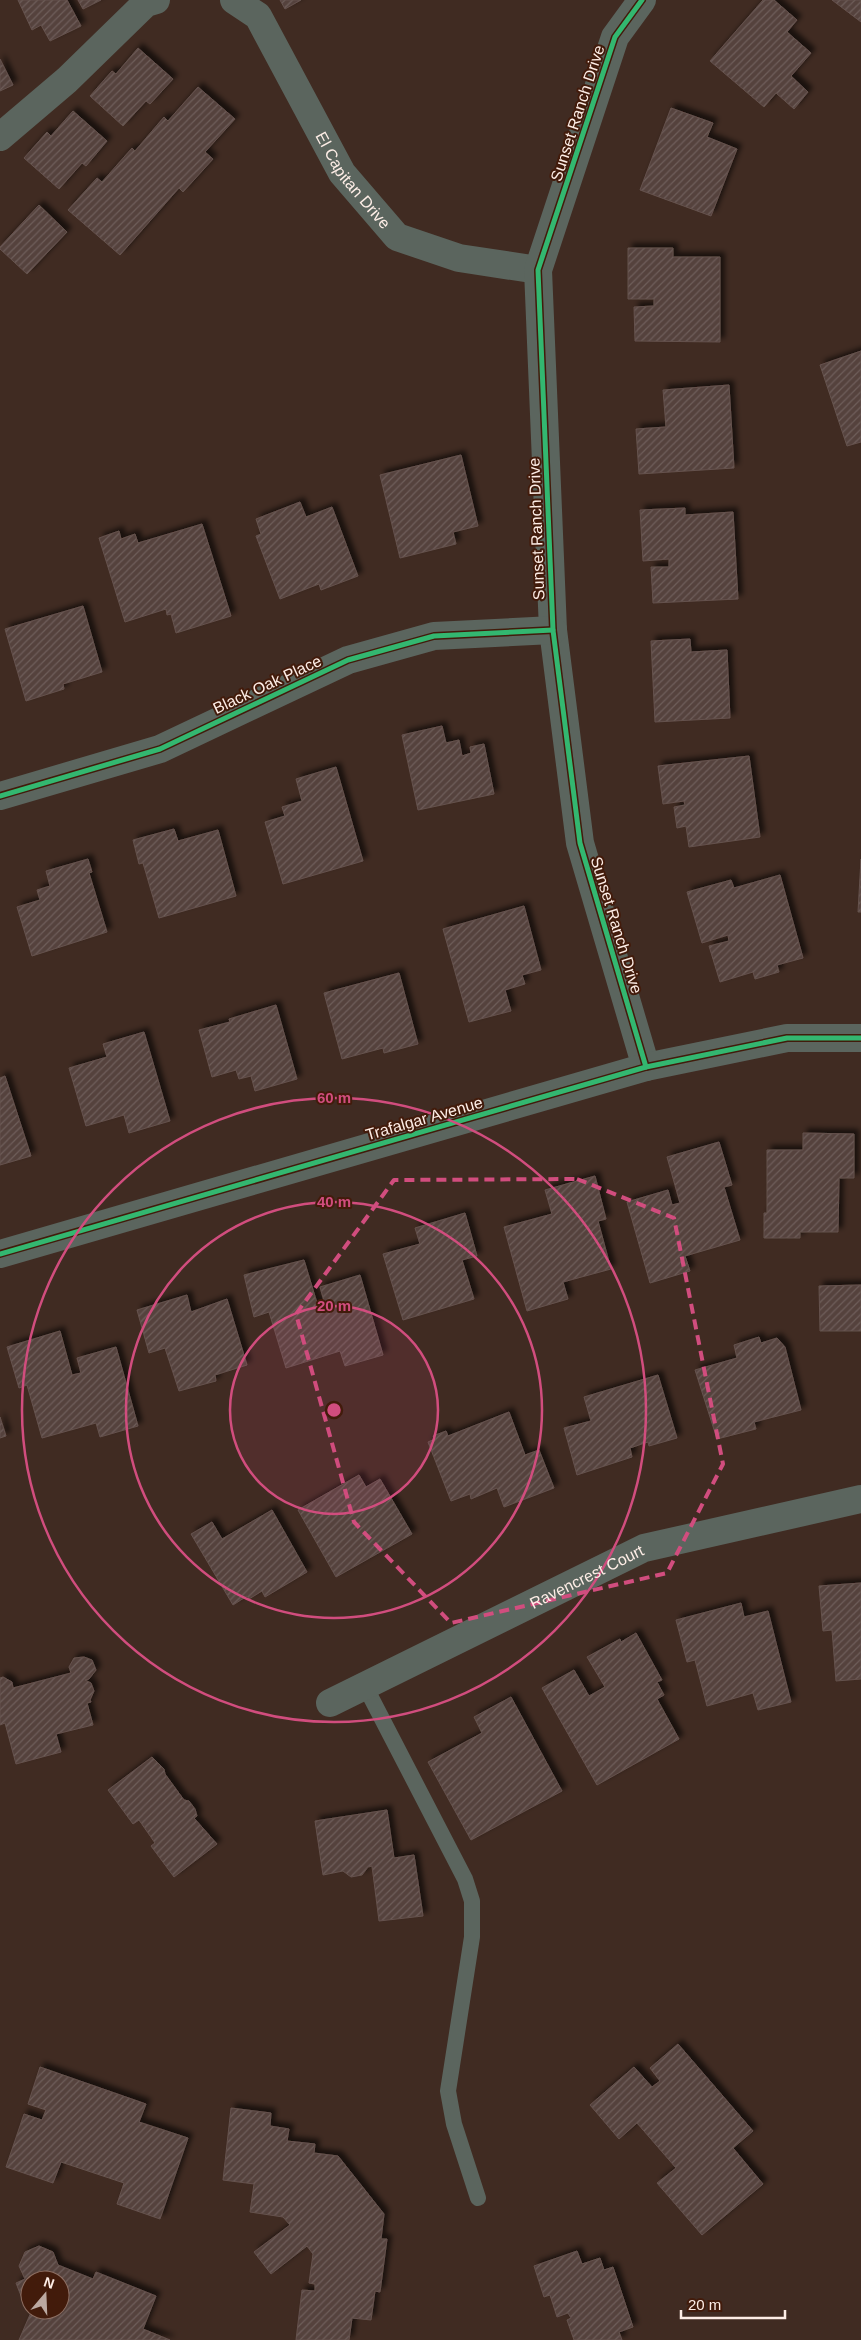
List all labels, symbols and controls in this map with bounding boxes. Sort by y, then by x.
street label: Sunset Ranch Drive [547,43,608,183]
street label: El Capitan Drive [312,129,394,232]
street label: Sunset Ranch Drive [526,457,547,600]
street label: Black Oak Place [210,652,324,717]
street label: Sunset Ranch Drive [588,855,645,996]
text: 60 m [317,1089,351,1106]
street label: Trafalgar Avenue [364,1094,485,1143]
text: 40 m [317,1193,351,1210]
text: 20 m [317,1297,351,1314]
centre of rings [325,1401,343,1419]
street label: Ravencrest Court [527,1541,647,1612]
north arrow [20,2270,70,2320]
text: N [42,2273,57,2292]
scale bar [681,2288,785,2320]
text: 20 m [688,2296,721,2313]

